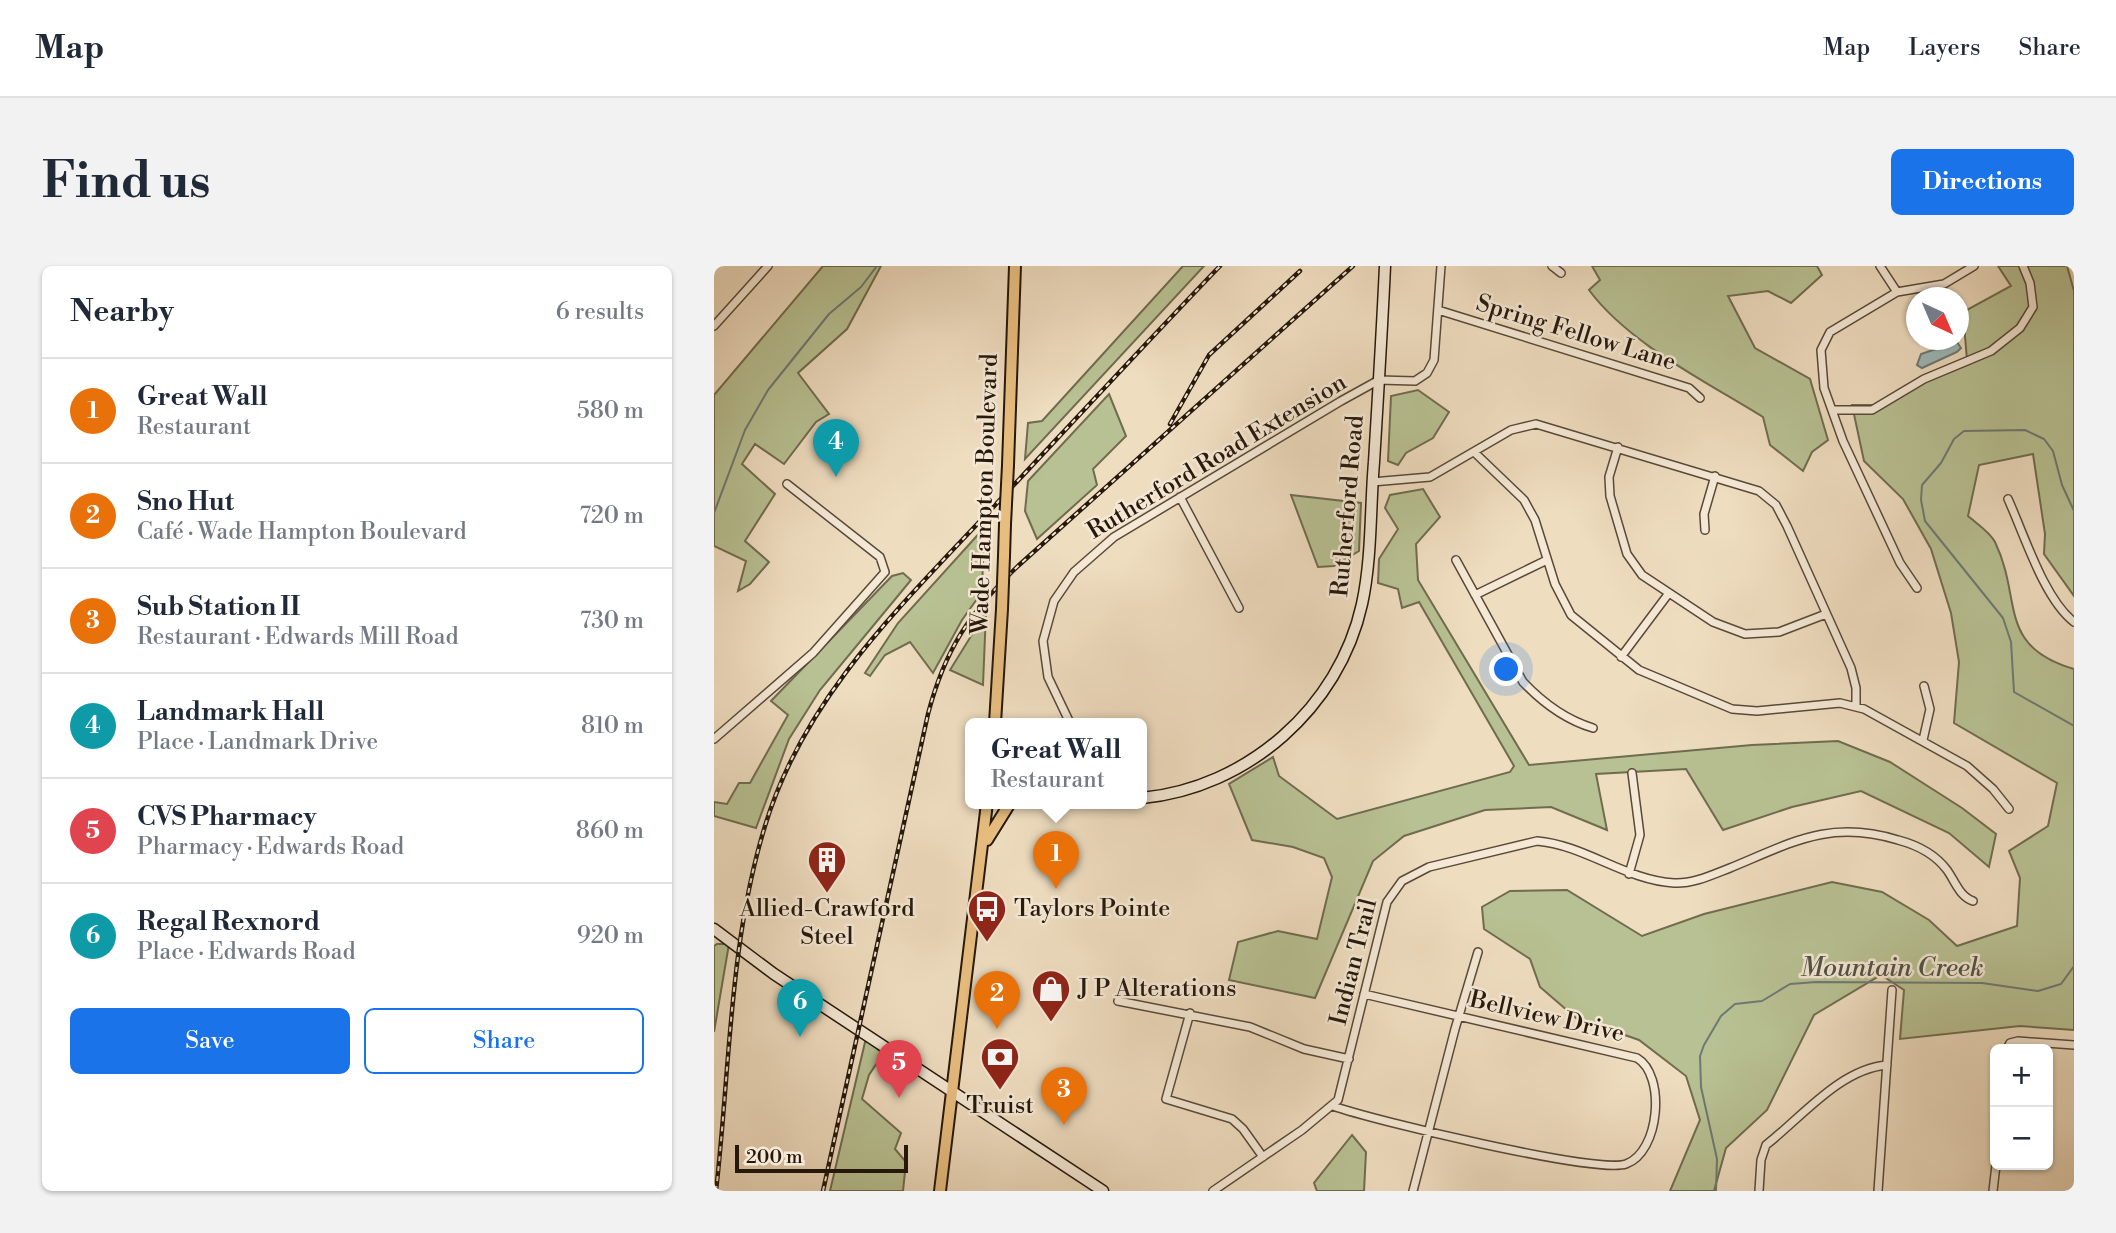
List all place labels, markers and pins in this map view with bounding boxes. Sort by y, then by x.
pin: 4 [813,419,859,477]
pin: 1 [1033,831,1079,889]
building icon: Allied-Crawford Steel [806,839,848,894]
bus stop icon: Taylors Pointe [966,888,1008,943]
place label: Allied-Crawford Steel [738,894,915,952]
place label: Taylors Pointe [1014,894,1170,924]
shop icon: J P Alterations [1030,968,1072,1023]
pin: 2 [974,971,1020,1029]
place label: J P Alterations [1077,974,1236,1004]
pin: 6 [777,979,823,1037]
bank icon: Truist [979,1036,1021,1091]
pin: 5 [876,1040,922,1098]
pin: 3 [1041,1067,1087,1125]
place label: Truist [966,1091,1034,1121]

